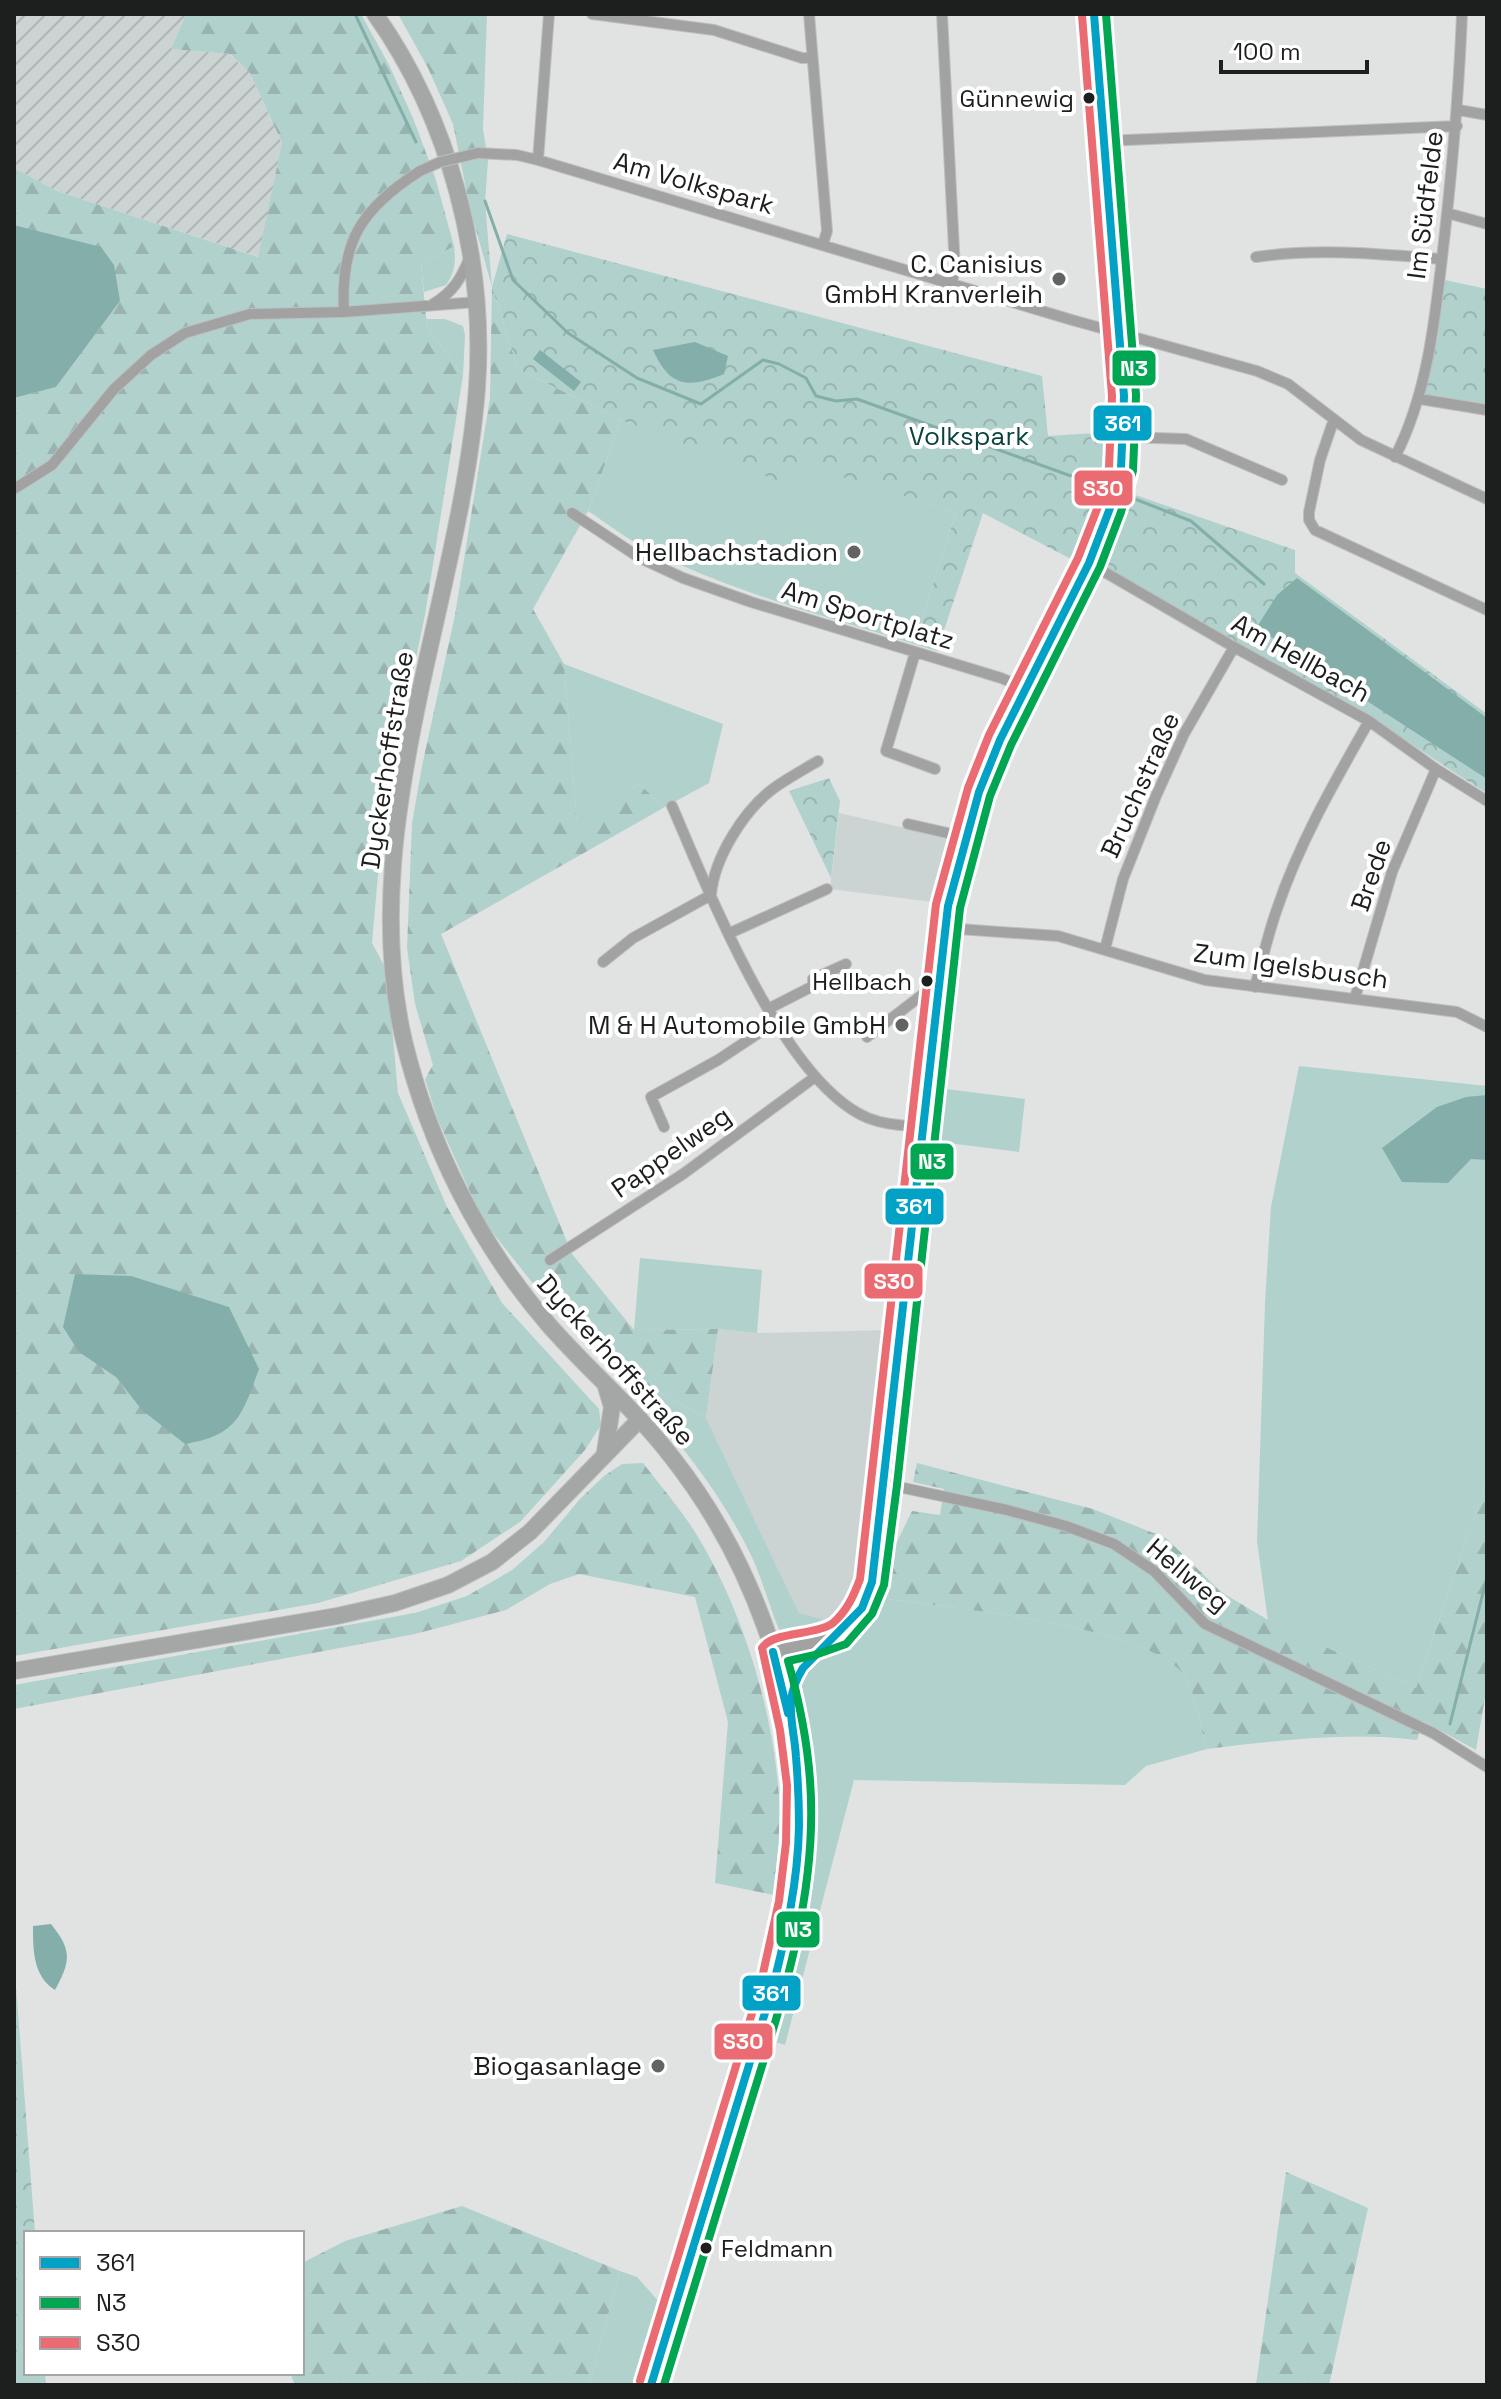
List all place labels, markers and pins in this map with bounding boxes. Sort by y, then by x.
place label: Günnewig [960,83,1074,114]
marker: Günnewig [1081,90,1097,106]
place label: C. Canisius GmbH Kranverleih [825,247,1043,311]
marker: C. Canisius GmbH Kranverleih [1050,270,1068,288]
place label: Hellbachstadion [635,535,838,569]
marker: Hellbachstadion [845,543,863,561]
place label: Hellbach [812,966,912,997]
marker: Hellbach [919,973,935,989]
place label: M & H Automobile GmbH [588,1008,886,1042]
marker: M & H Automobile GmbH [893,1016,911,1034]
place label: Biogasanlage [473,2049,642,2083]
marker: Biogasanlage [649,2057,667,2075]
place label: Feldmann [721,2233,833,2264]
marker: Feldmann [698,2240,714,2256]

